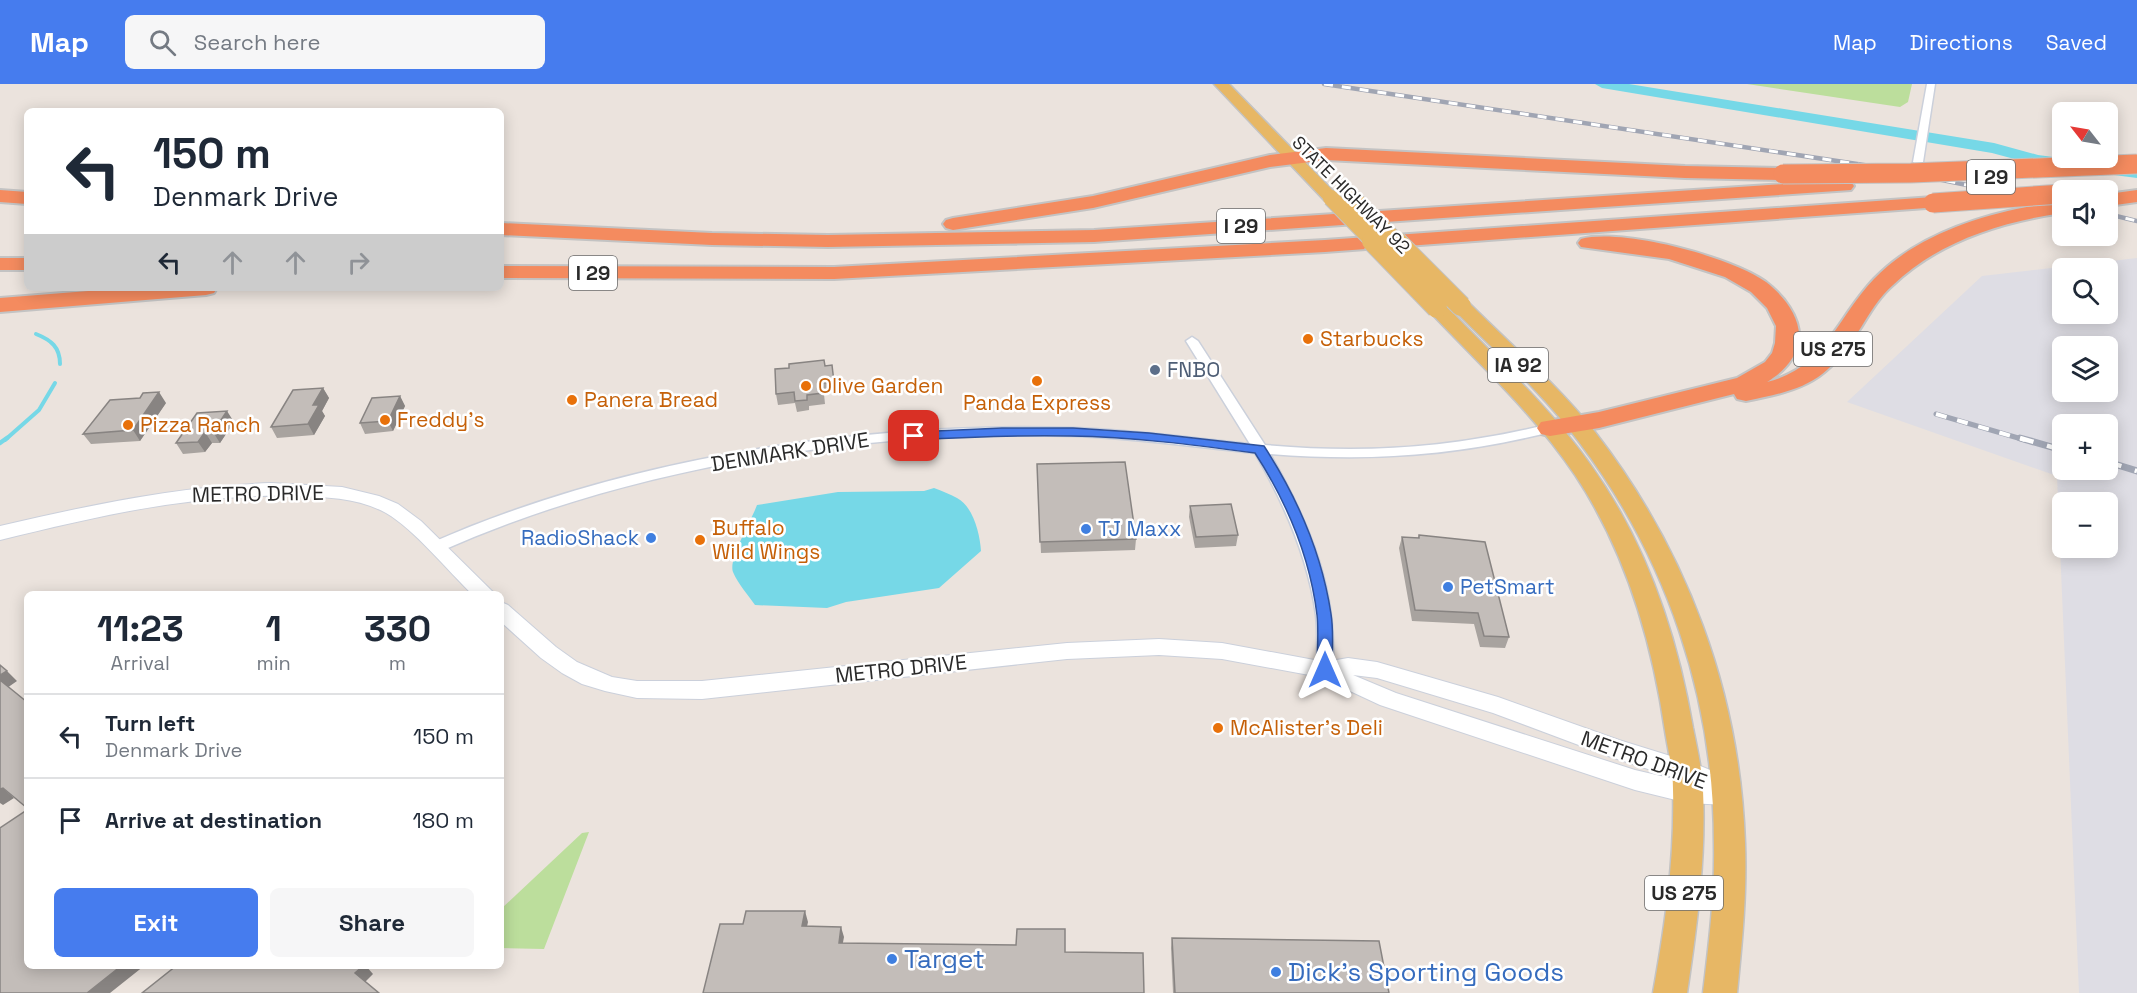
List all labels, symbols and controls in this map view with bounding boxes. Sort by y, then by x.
search box [125,15,545,69]
text: Map [30,24,89,60]
icon: search [146,26,179,59]
text: Search here [194,28,321,56]
text: Map [1833,29,1877,56]
text: Directions [1910,29,2013,56]
text: Saved [2046,29,2107,56]
north arrow [2052,102,2118,168]
map controls [2052,102,2118,558]
text: 150 m [153,127,271,180]
street label: STATE HIGHWAY 92 [1288,131,1415,258]
icon: left [54,132,132,210]
road number: I 29 [1967,160,2015,194]
text: Denmark Drive [153,179,339,214]
button: sound [2052,180,2118,246]
road number: I 29 [1217,209,1265,243]
icon: left [153,246,186,279]
icon: ahead [216,246,249,279]
icon: ahead [279,246,312,279]
icon: right [342,246,375,279]
road number: I 29 [569,256,617,290]
button: search [2052,258,2118,324]
place label: Starbucks [1320,325,1424,352]
marker: Starbucks [1301,332,1315,346]
road number: US 275 [1794,332,1872,366]
button: layers [2052,336,2118,402]
road number: IA 92 [1488,348,1548,382]
place label: FNBO [1167,356,1220,383]
marker: FNBO [1148,363,1162,377]
place label: Olive Garden [818,372,943,399]
marker: Panda Express [1030,374,1044,388]
marker: Olive Garden [799,379,813,393]
place label: Panera Bread [584,386,718,413]
place label: Panda Express [963,389,1111,416]
marker: Panera Bread [565,393,579,407]
place label: Freddy's [397,406,484,433]
pin [888,410,939,461]
place label: Pizza Ranch [140,411,261,438]
marker: Freddy's [378,413,392,427]
button: + [2052,414,2118,480]
marker: Pizza Ranch [121,418,135,432]
icon: arrive [897,419,930,452]
street label: DENMARK DRIVE [709,426,871,477]
street label: METRO DRIVE [192,479,324,508]
button: − [2052,492,2118,558]
place label: Buffalo Wild Wings [712,514,820,565]
place label: TJ Maxx [1098,515,1182,542]
marker: TJ Maxx [1079,522,1093,536]
place label: RadioShack [521,524,639,551]
marker: RadioShack [644,531,658,545]
marker: Buffalo Wild Wings [693,533,707,547]
place label: PetSmart [1460,573,1555,600]
marker: PetSmart [1441,580,1455,594]
text: 11:23 [97,606,184,652]
text: 1 [266,606,282,652]
text: 330 [364,606,431,652]
position arrow [1293,638,1357,702]
street label: METRO DRIVE [834,648,968,689]
text: Arrival [111,650,170,676]
text: min [257,650,291,676]
text: m [389,650,406,676]
text: Turn left [105,709,195,737]
place label: McAlister's Deli [1230,714,1383,741]
icon: left [54,720,87,753]
marker: McAlister's Deli [1211,721,1225,735]
text: 150 m [413,722,474,750]
street label: METRO DRIVE [1577,724,1711,795]
text: Denmark Drive [105,737,242,763]
icon: arrive [54,804,87,837]
text: Arrive at destination [105,806,322,834]
text: 180 m [412,806,474,834]
road number: US 275 [1645,876,1723,910]
button: Exit [54,888,258,957]
button: Share [270,888,474,957]
place label: Target [904,942,985,976]
marker: Target [885,952,899,966]
place label: Dick's Sporting Goods [1288,955,1564,989]
marker: Dick's Sporting Goods [1269,965,1283,979]

